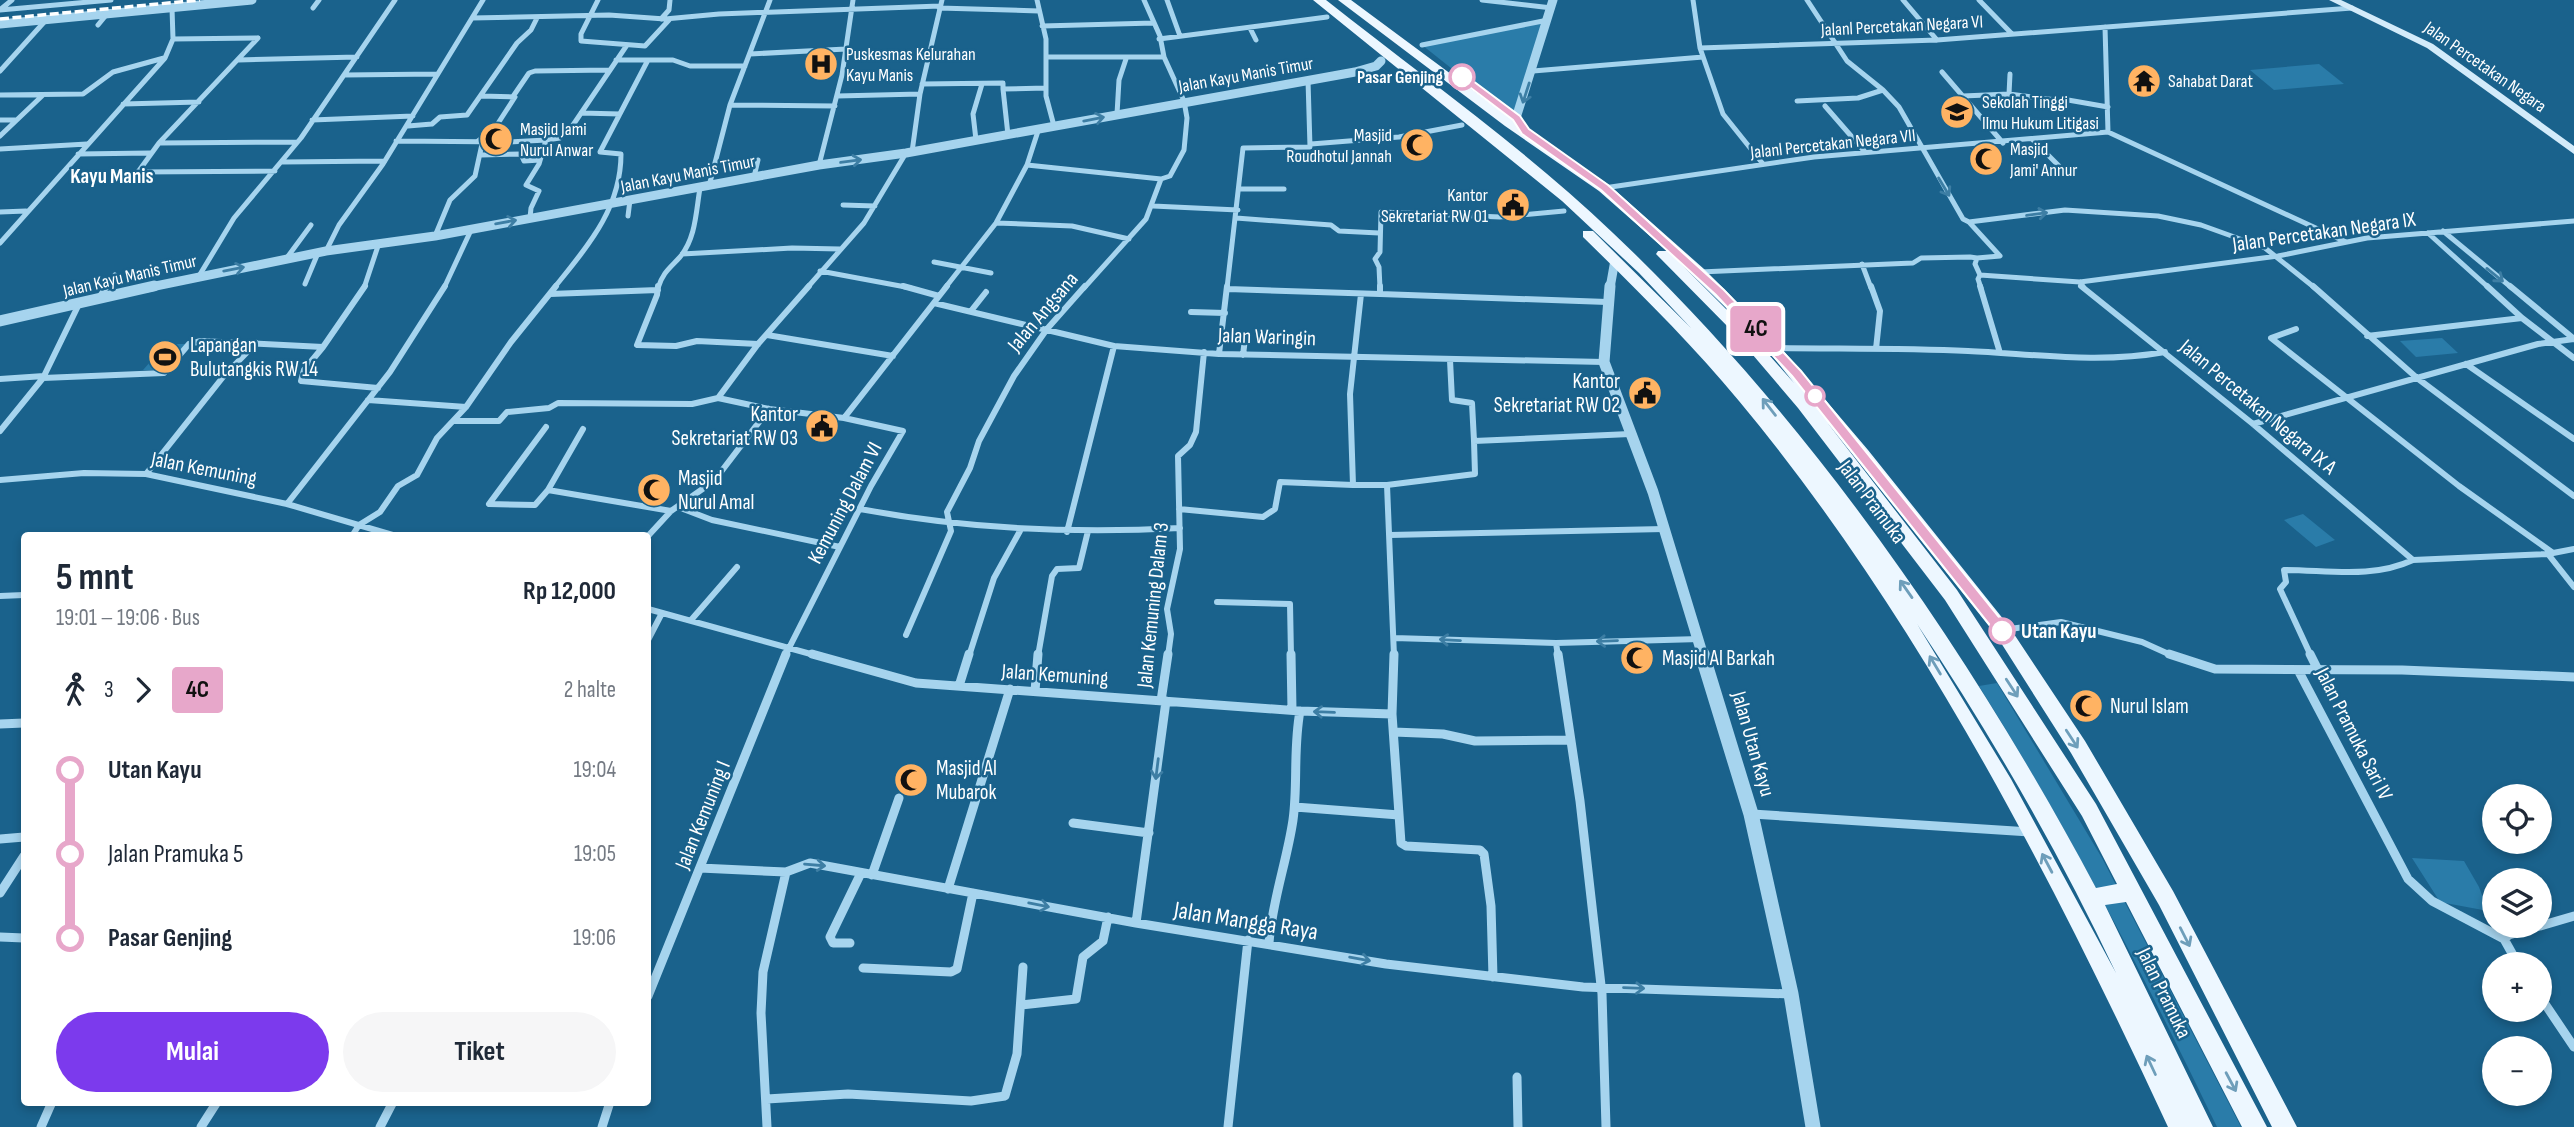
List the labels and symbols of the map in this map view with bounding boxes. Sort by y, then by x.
street label: Jalanl Percetakan Negara VI [1819,11,1984,41]
street label: Jalan Percetakan Negara [2419,16,2550,117]
place label: Puskesmas Kelurahan Kayu Manis [846,44,976,86]
hospital icon: Puskesmas Kelurahan Kayu Manis [802,45,840,83]
street label: Jalan Kayu Manis Timur [1176,53,1315,97]
temple icon: Sahabat Darat [2125,62,2163,100]
marker: Pasar Genjing [1449,64,1475,90]
place label: Pasar Genjing [1357,67,1443,88]
place label: Sahabat Darat [2168,71,2253,92]
one-way arrow [1518,81,1531,103]
place label: Sekolah Tinggi Ilmu Hukum Litigasi [1982,92,2099,134]
school or university icon: Sekolah Tinggi Ilmu Hukum Litigasi [1938,93,1976,131]
one-way arrow [1082,111,1105,125]
place label: Masjid Jami Nurul Anwar [520,119,593,161]
mosque icon: Masjid Jami Nurul Anwar [477,120,515,158]
place label: Masjid Roudhotul Jannah [1286,125,1392,167]
street label: Jalanl Percetakan Negara VII [1748,125,1917,163]
mosque icon: Masjid Roudhotul Jannah [1398,126,1436,164]
place label: Masjid Jami' Annur [2009,139,2077,181]
mosque icon: Masjid Jami' Annur [1967,140,2005,178]
street label: Jalan Kayu Manis Timur [618,151,757,198]
one-way arrow [839,154,862,167]
district label: Kayu Manis [70,164,154,189]
one-way arrow [1938,177,1952,197]
place label: Kantor Sekretariat RW 01 [1381,185,1489,227]
public building icon: Kantor Sekretariat RW 01 [1494,186,1532,224]
one-way arrow [2025,207,2048,220]
street label: Jalan Percetakan Negara IX [2230,207,2417,257]
one-way arrow [494,215,517,228]
street label: Jalan Kayu Manis Timur [60,250,199,302]
one-way arrow [222,262,245,275]
street label: Jalan Angsana [1002,267,1083,358]
one-way arrow [2485,268,2503,283]
line badge: 4C [1724,306,1788,352]
street label: Jalan Waringin [1217,323,1316,351]
place label: Lapangan Bulutangkis RW 14 [190,333,318,382]
street label: Jalan Percetakan Negara IX A [2174,333,2342,481]
sports icon: Lapangan Bulutangkis RW 14 [146,338,184,376]
place label: Kantor Sekretariat RW 02 [1494,369,1620,418]
public building icon: Kantor Sekretariat RW 02 [1626,374,1664,412]
unlabelled marker [1805,386,1825,406]
one-way arrow [1762,398,1777,417]
place label: Kantor Sekretariat RW 03 [672,402,798,451]
public building icon: Kantor Sekretariat RW 03 [803,407,841,445]
street label: Kemuning Dalam VI [802,438,888,568]
street label: Jalan Kemuning [148,446,259,491]
street label: Jalan Pramuka [1832,455,1911,549]
place label: Masjid Nurul Amal [678,466,754,515]
mosque icon: Masjid Nurul Amal [635,471,673,509]
street label: Jalan Kemuning Dalam 3 [1132,521,1174,690]
one-way arrow [1899,580,1913,599]
marker: Utan Kayu [1989,618,2015,644]
place label: Utan Kayu [2021,619,2097,644]
one-way arrow [1439,634,1462,647]
one-way arrow [1596,635,1619,648]
mosque icon: Masjid Al Barkah [1618,639,1656,677]
place label: Masjid Al Barkah [1662,646,1775,671]
one-way arrow [1928,655,1941,676]
street label: Jalan Kemuning [1000,659,1109,691]
street label: Jalan Pramuka Sari IV [2309,663,2398,805]
one-way arrow [2005,678,2019,697]
mosque icon: Nurul Islam [2067,687,2105,725]
street label: Jalan Utan Kayu [1726,688,1780,799]
place label: Nurul Islam [2110,694,2189,719]
one-way arrow [1313,705,1336,718]
one-way arrow [2066,729,2080,749]
place label: Masjid Al Mubarok [936,756,997,805]
street label: Jalan Kemuning I [670,757,736,874]
one-way arrow [1150,757,1163,780]
mosque icon: Masjid Al Mubarok [892,761,930,799]
one-way arrow [2040,853,2053,874]
one-way arrow [803,859,826,872]
street label: Jalan Mangga Raya [1171,895,1320,947]
one-way arrow [1027,899,1050,913]
one-way arrow [2179,926,2193,947]
street label: Jalan Pramuka [2131,943,2197,1042]
one-way arrow [1348,953,1371,966]
one-way arrow [1623,982,1646,995]
one-way arrow [2144,1055,2158,1076]
one-way arrow [2225,1071,2239,1092]

